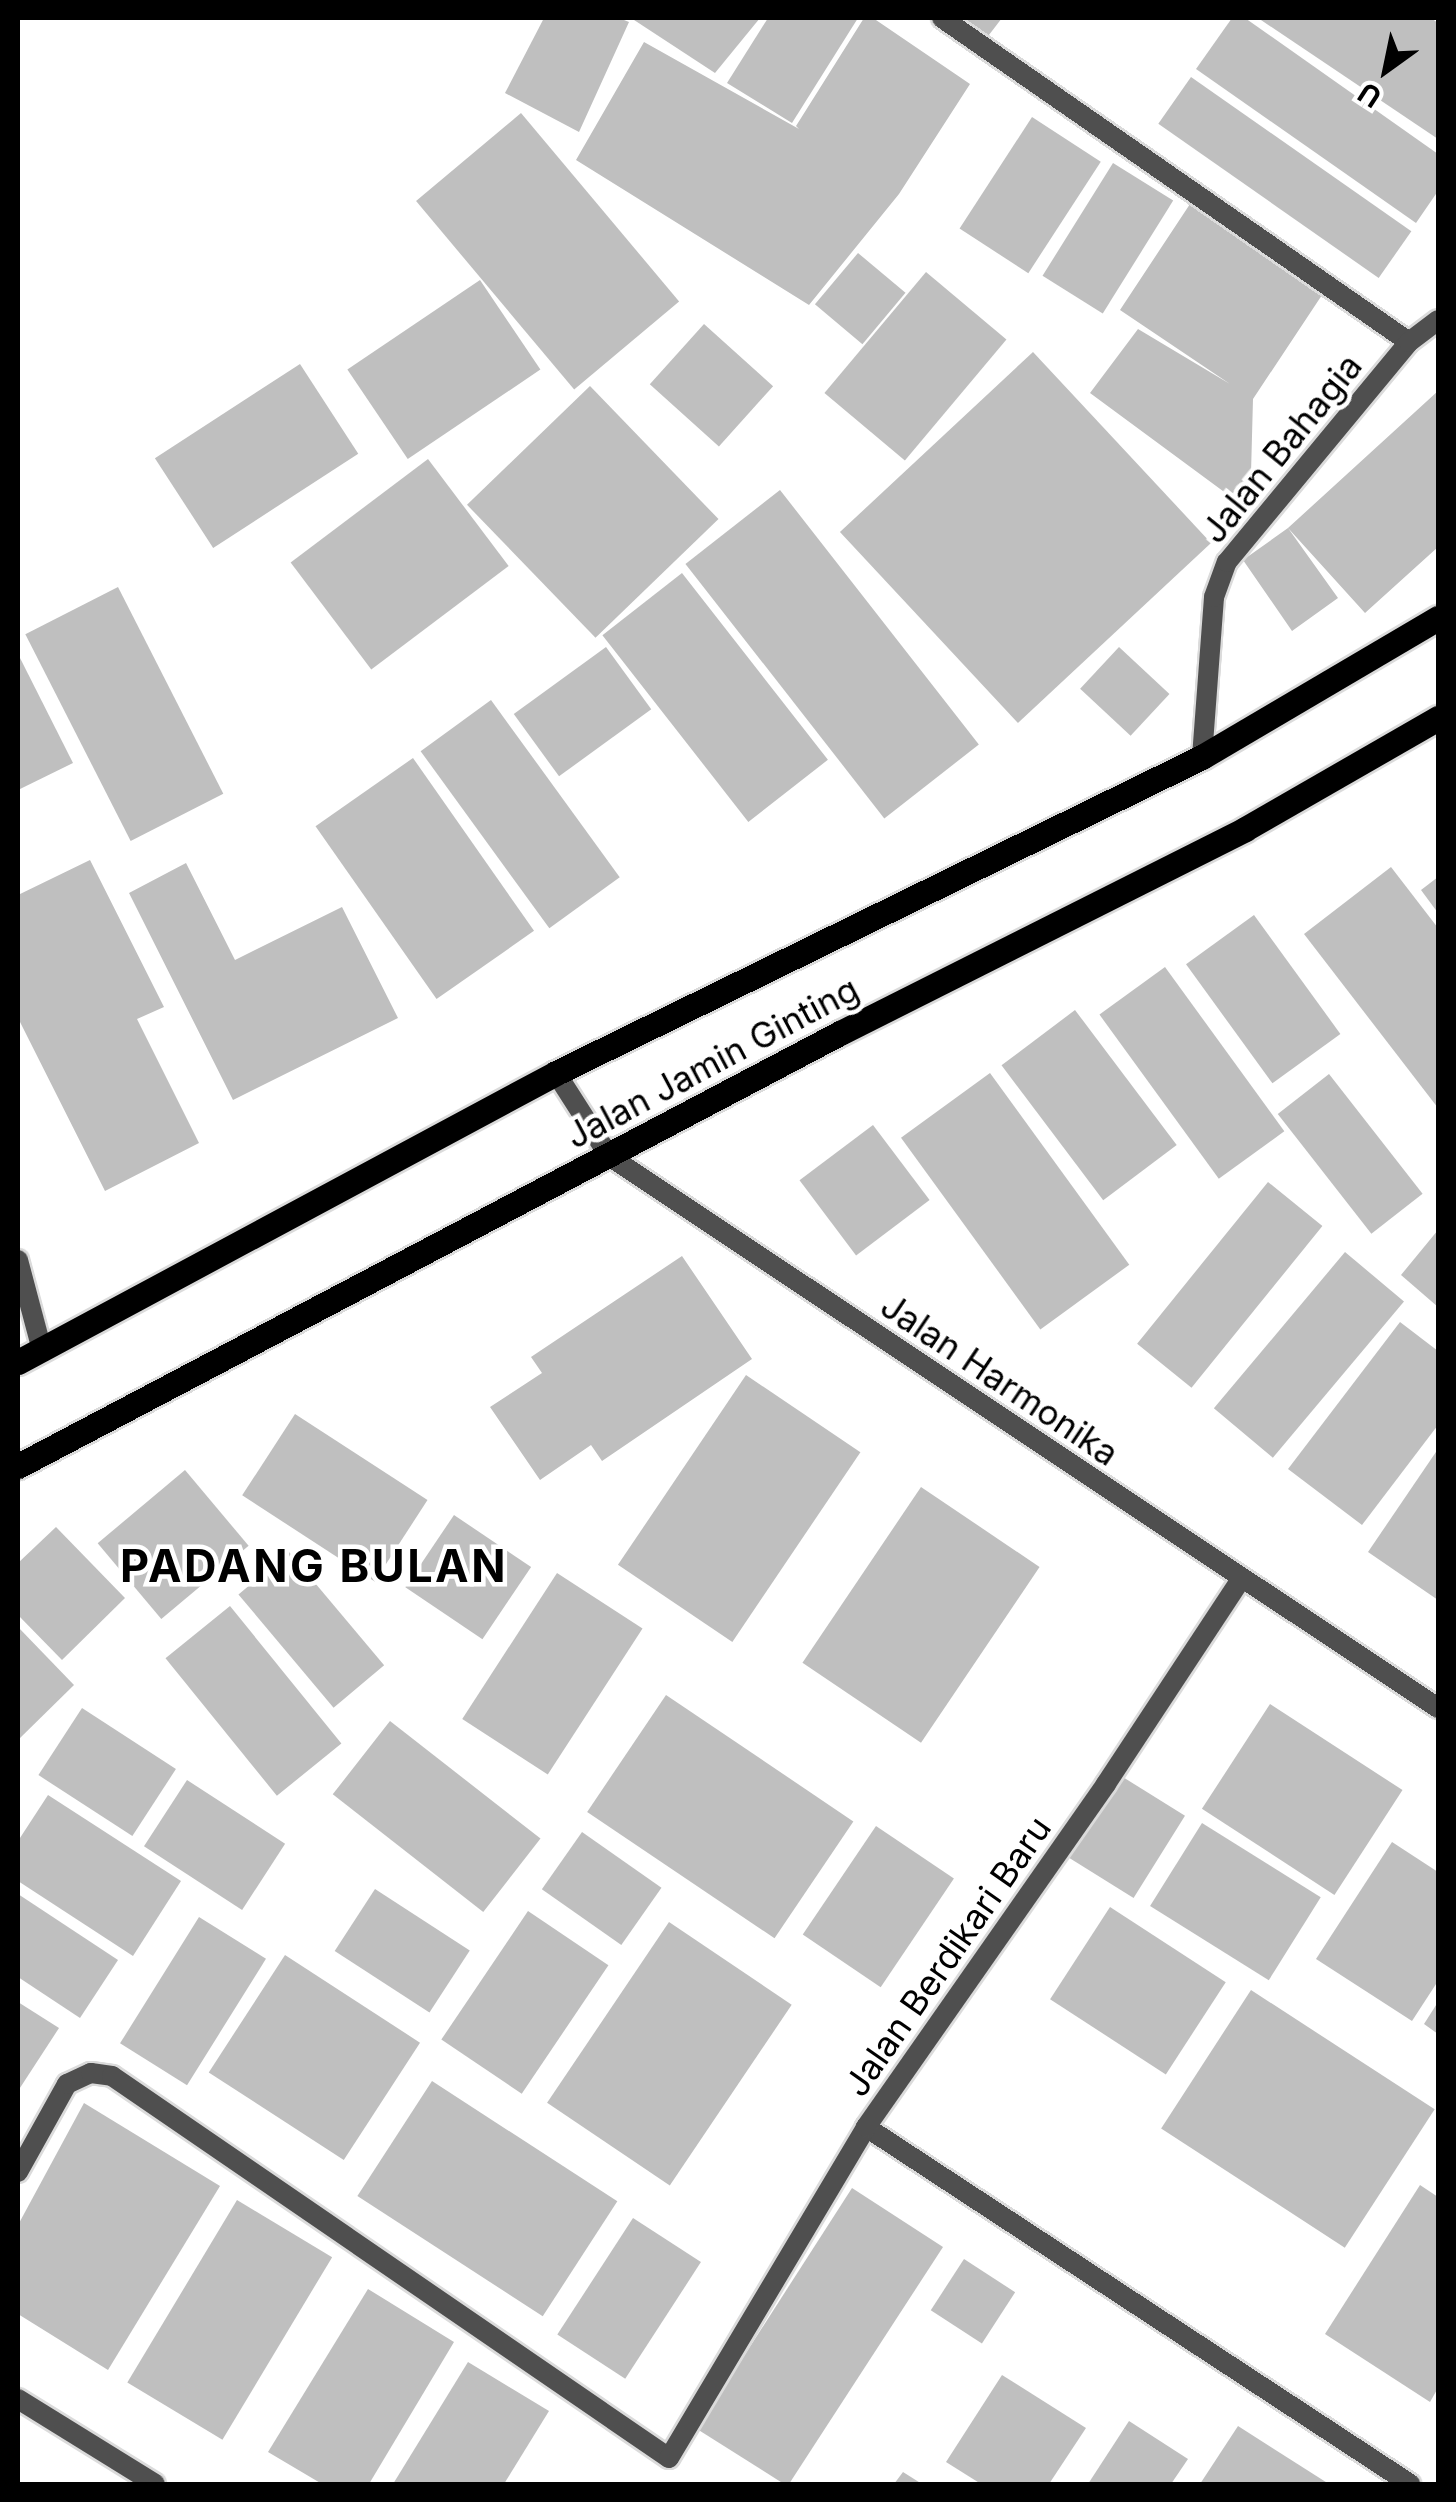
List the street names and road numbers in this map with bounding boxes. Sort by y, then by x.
street label: Jalan Bahagia [1192,345,1370,551]
street label: Jalan Jamin Ginting [559,967,865,1157]
street label: Jalan Harmonika [873,1284,1127,1474]
street label: Jalan Berdikari Baru [835,1808,1059,2104]

